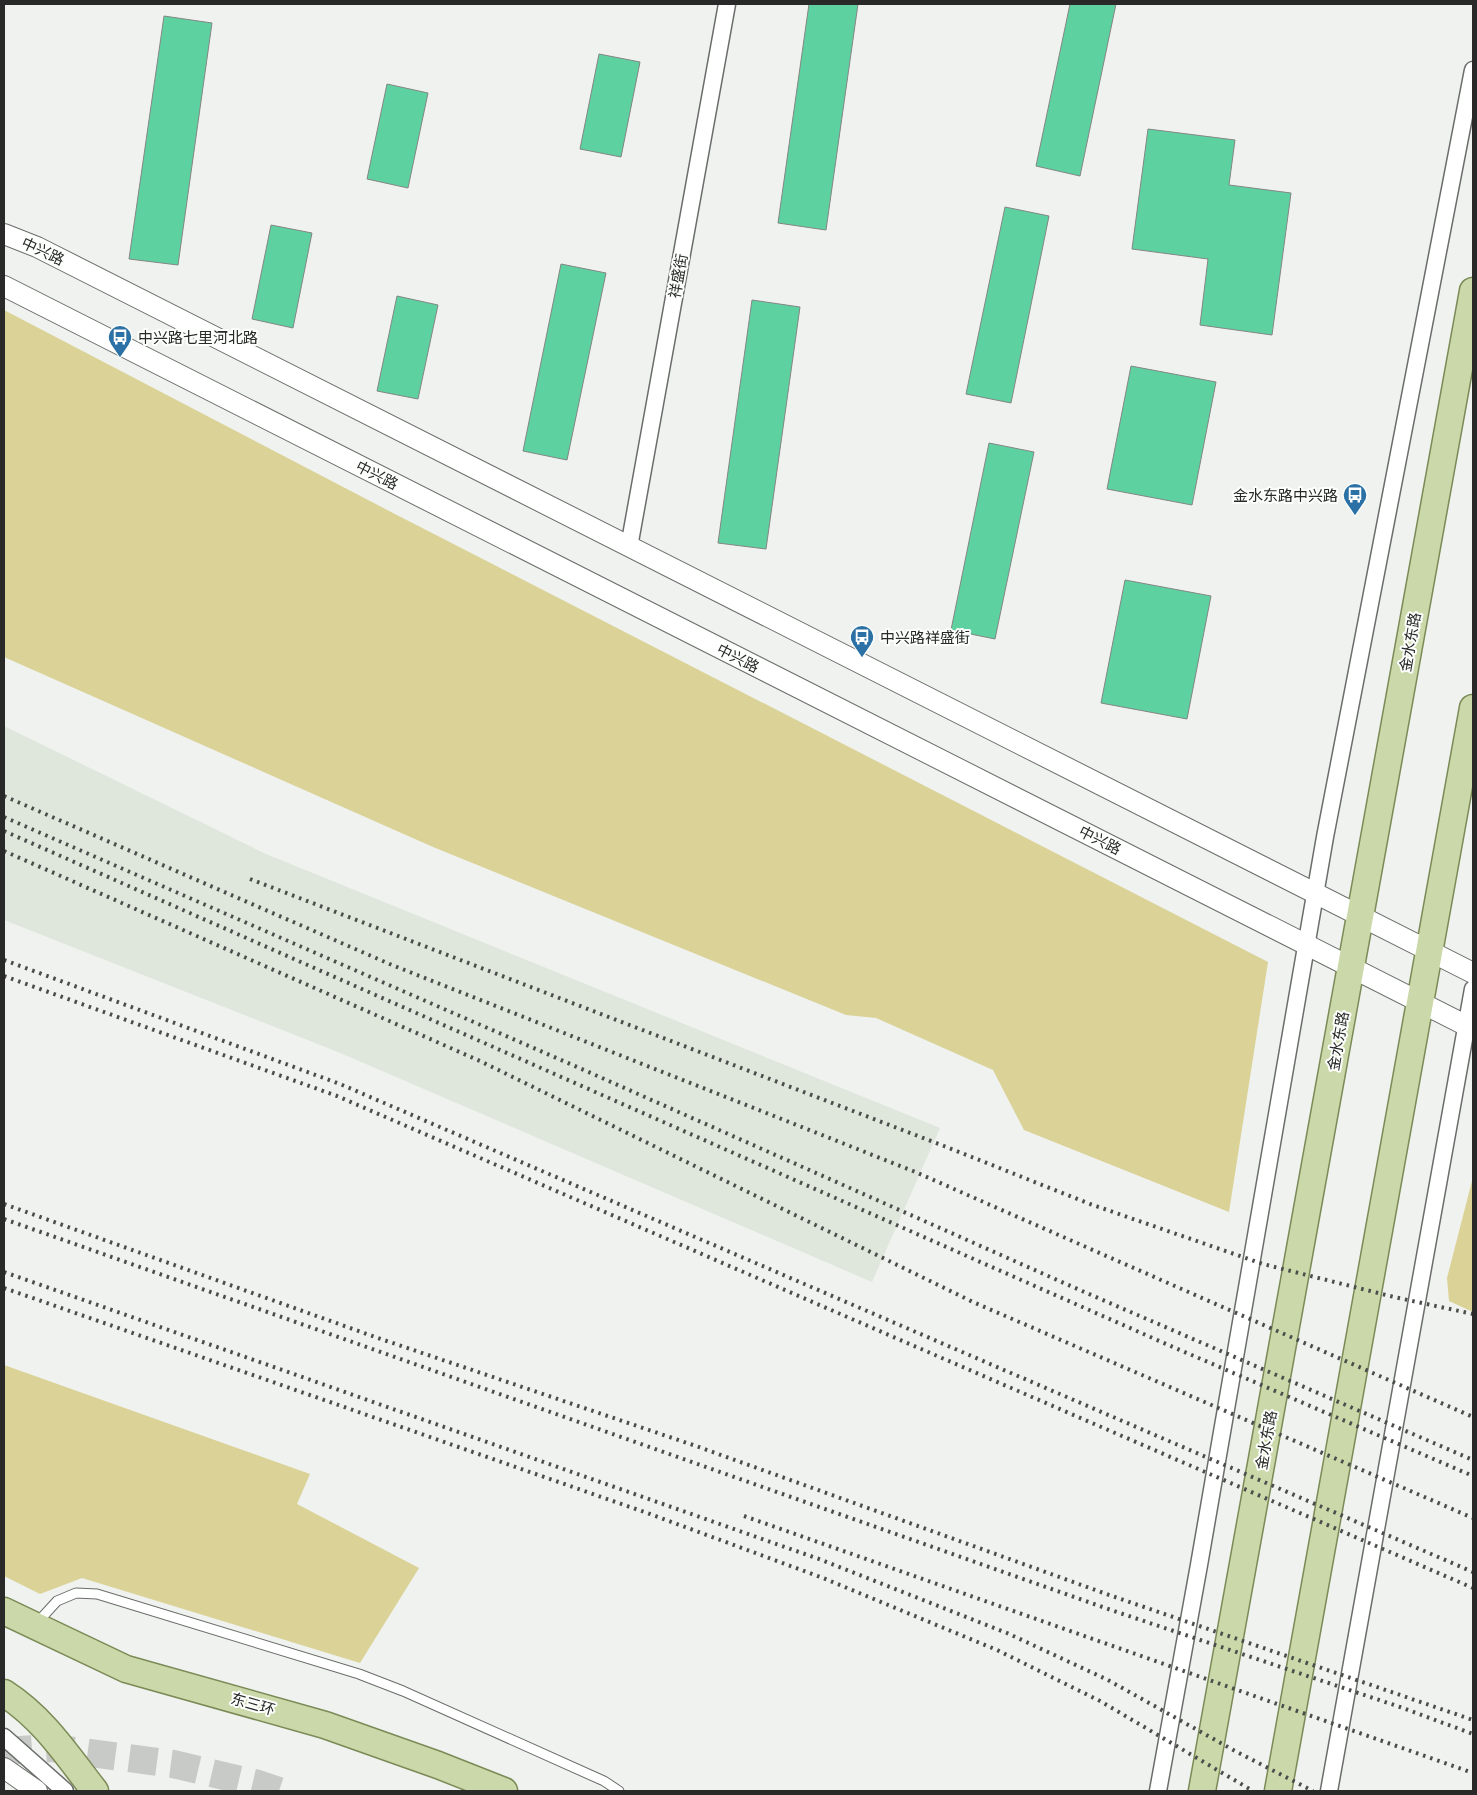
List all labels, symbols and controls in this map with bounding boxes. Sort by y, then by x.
street label: 中兴路 [18,232,68,270]
street label: 祥盛街 [664,252,692,300]
bus stop icon: 中兴路七里河北路 [107,324,133,358]
place label: 中兴路七里河北路 [138,327,258,348]
street label: 中兴路 [352,455,402,495]
bus stop icon: 金水东路中兴路 [1342,482,1368,516]
place label: 金水东路中兴路 [1233,485,1338,506]
street label: 金水东路 [1394,611,1426,673]
bus stop icon: 中兴路祥盛街 [849,624,875,658]
place label: 中兴路祥盛街 [880,627,970,648]
street label: 中兴路 [713,638,763,678]
street label: 中兴路 [1075,820,1125,860]
street label: 金水东路 [1322,1010,1354,1072]
street label: 金水东路 [1250,1409,1282,1471]
street label: 东三环 [228,1688,278,1720]

